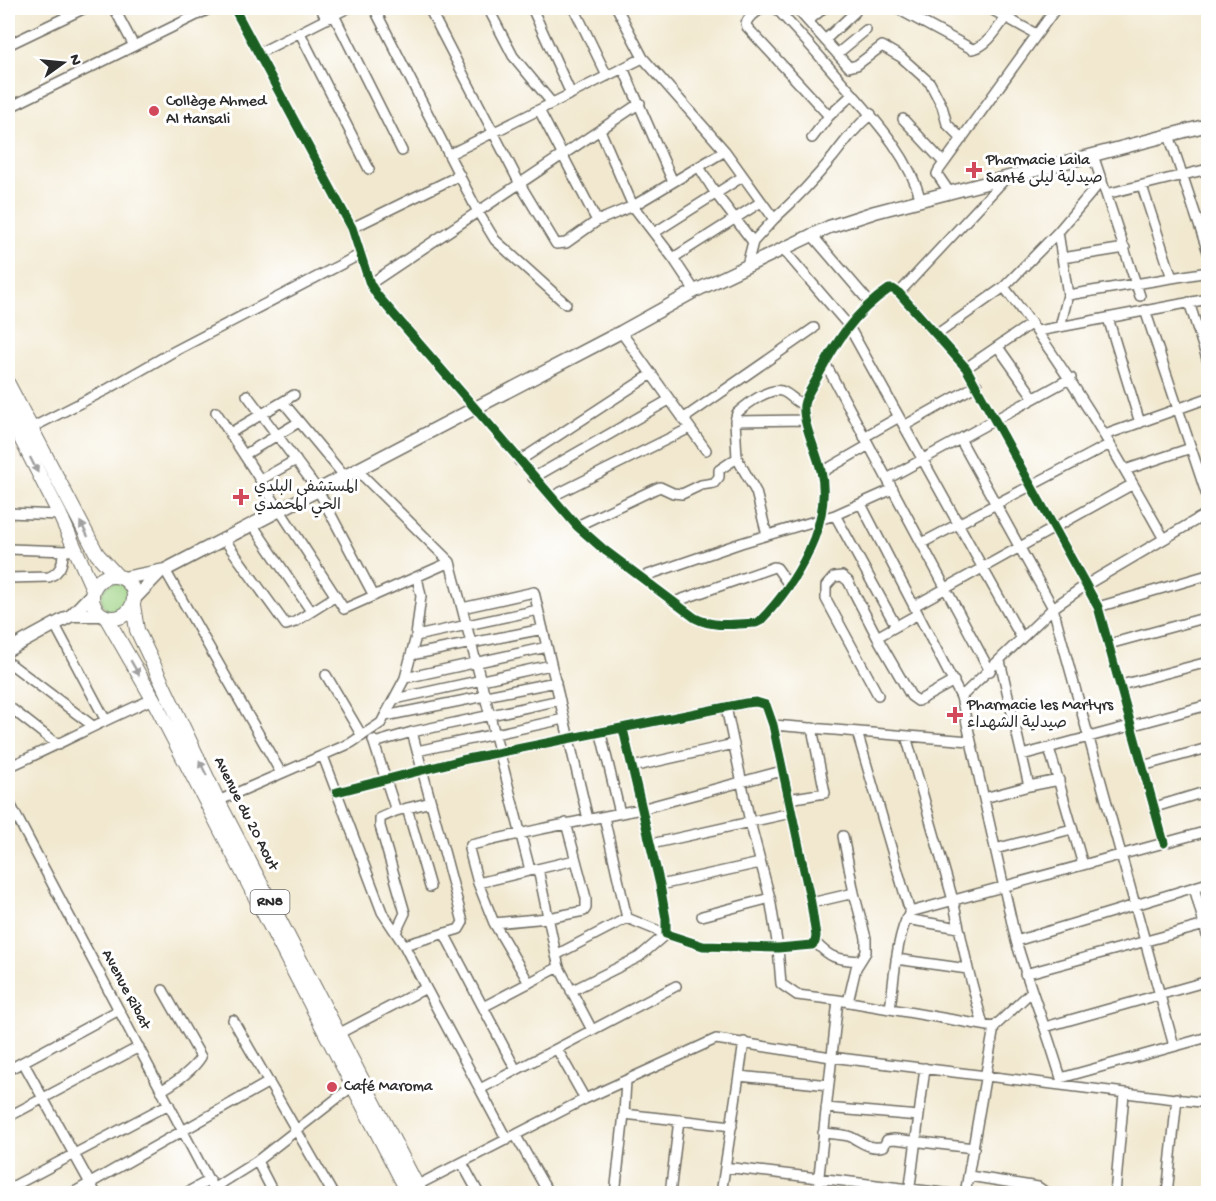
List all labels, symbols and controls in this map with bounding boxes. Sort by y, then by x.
north arrow [33,33,93,93]
text: N [64,53,85,68]
place label: Collège Ahmed Al Hansali [166,93,268,130]
marker: Collège Ahmed Al Hansali [147,104,161,118]
place label: Pharmacie Laila Santé صيدلية ليلى [985,152,1103,189]
marker: Pharmacie Laila Santé صيدلية ليلى [967,163,981,177]
one-way arrow [30,456,39,473]
place label: المستشفى البلدي الحي المحمدي [254,479,358,518]
marker: المستشفى البلدي الحي المحمدي [232,488,250,506]
one-way arrow [79,520,89,537]
one-way arrow [130,660,140,677]
place label: Pharmacie les Martyrs صيدلية الشهداء [966,697,1114,734]
marker: Pharmacie les Martyrs صيدلية الشهداء [948,708,962,722]
street label: Avenue du 20 Aout [208,754,283,875]
one-way arrow [198,759,207,776]
road number: RN8 [250,890,290,914]
street label: Avenue Ribat [96,947,155,1034]
place label: Café Maroma [344,1078,434,1097]
marker: Café Maroma [325,1080,339,1094]

